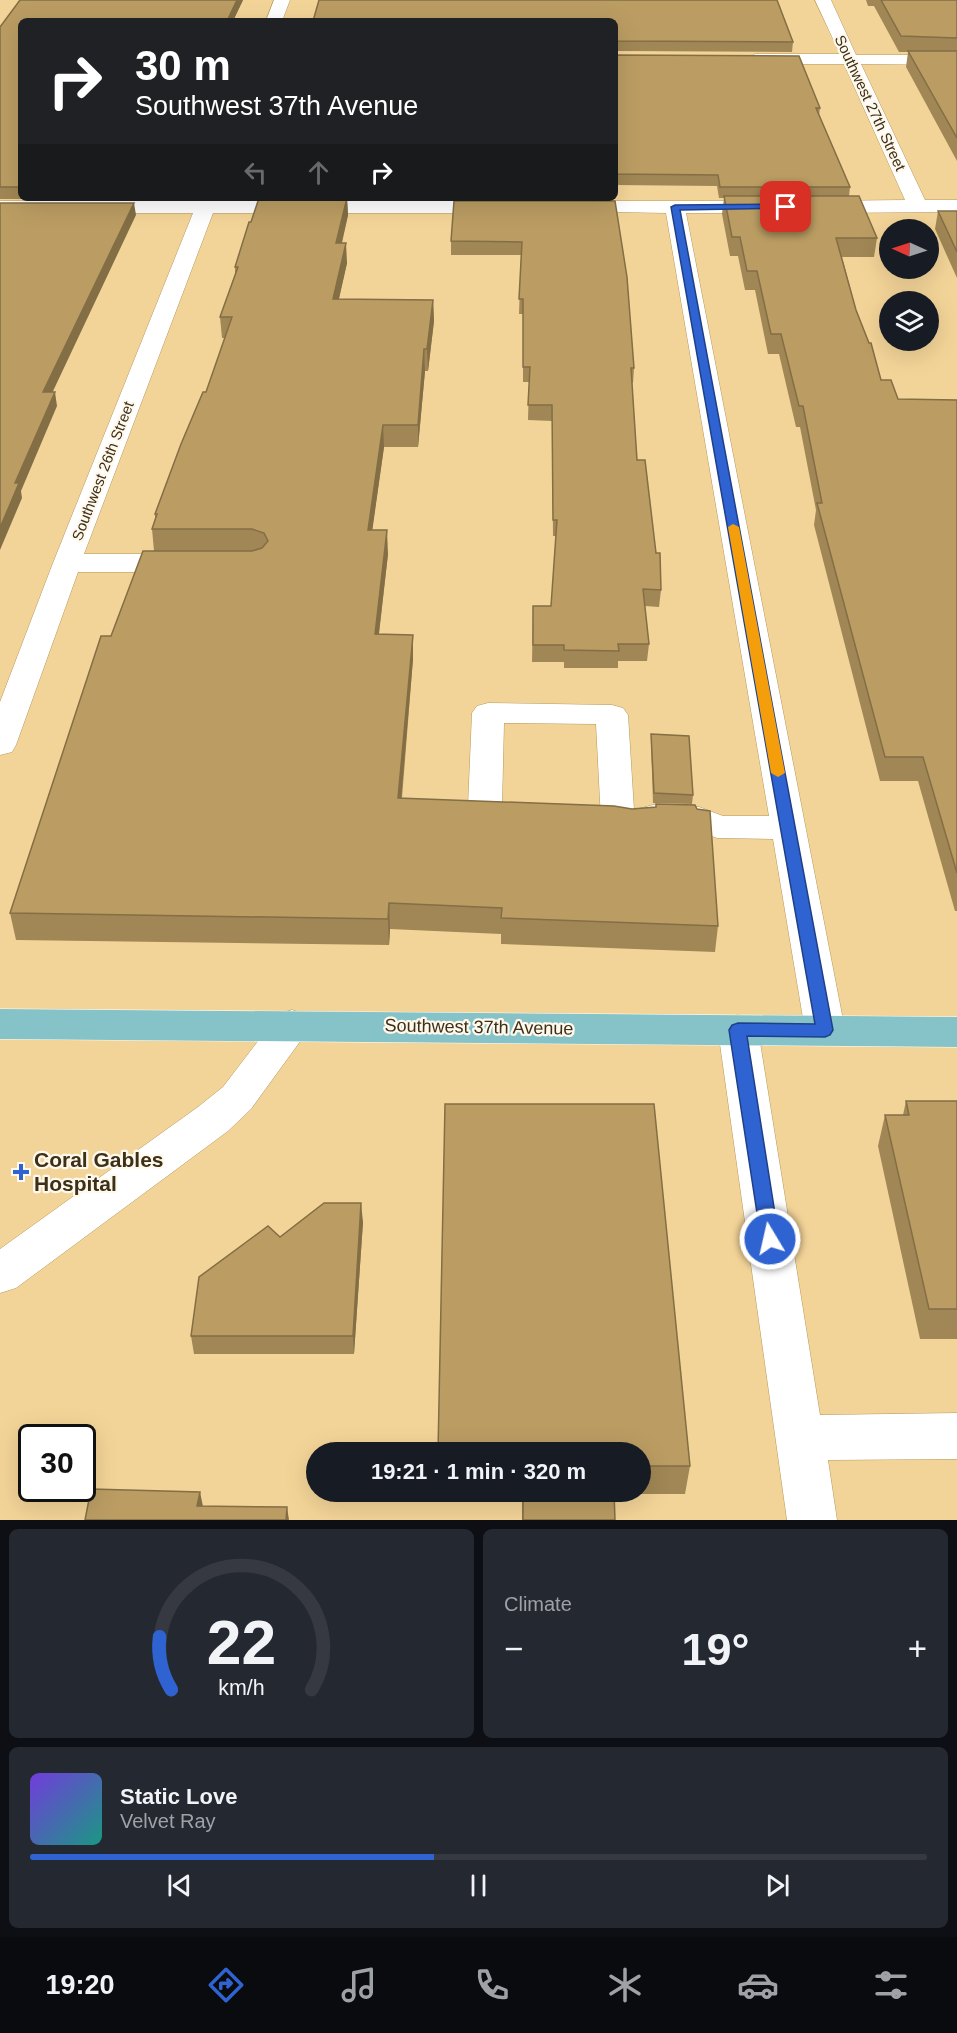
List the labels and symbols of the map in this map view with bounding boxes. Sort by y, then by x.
street label: Southwest 27th Street [832,32,910,174]
pin [760,181,811,232]
north arrow [879,219,939,279]
street label: Southwest 26th Street [68,398,137,543]
street label: Southwest 37th Avenue [384,1015,574,1039]
place label: Coral Gables Hospital [34,1148,164,1195]
marker: Coral Gables Hospital [12,1163,30,1181]
position arrow [738,1207,802,1271]
speed limit sign: 30 [18,1424,96,1502]

